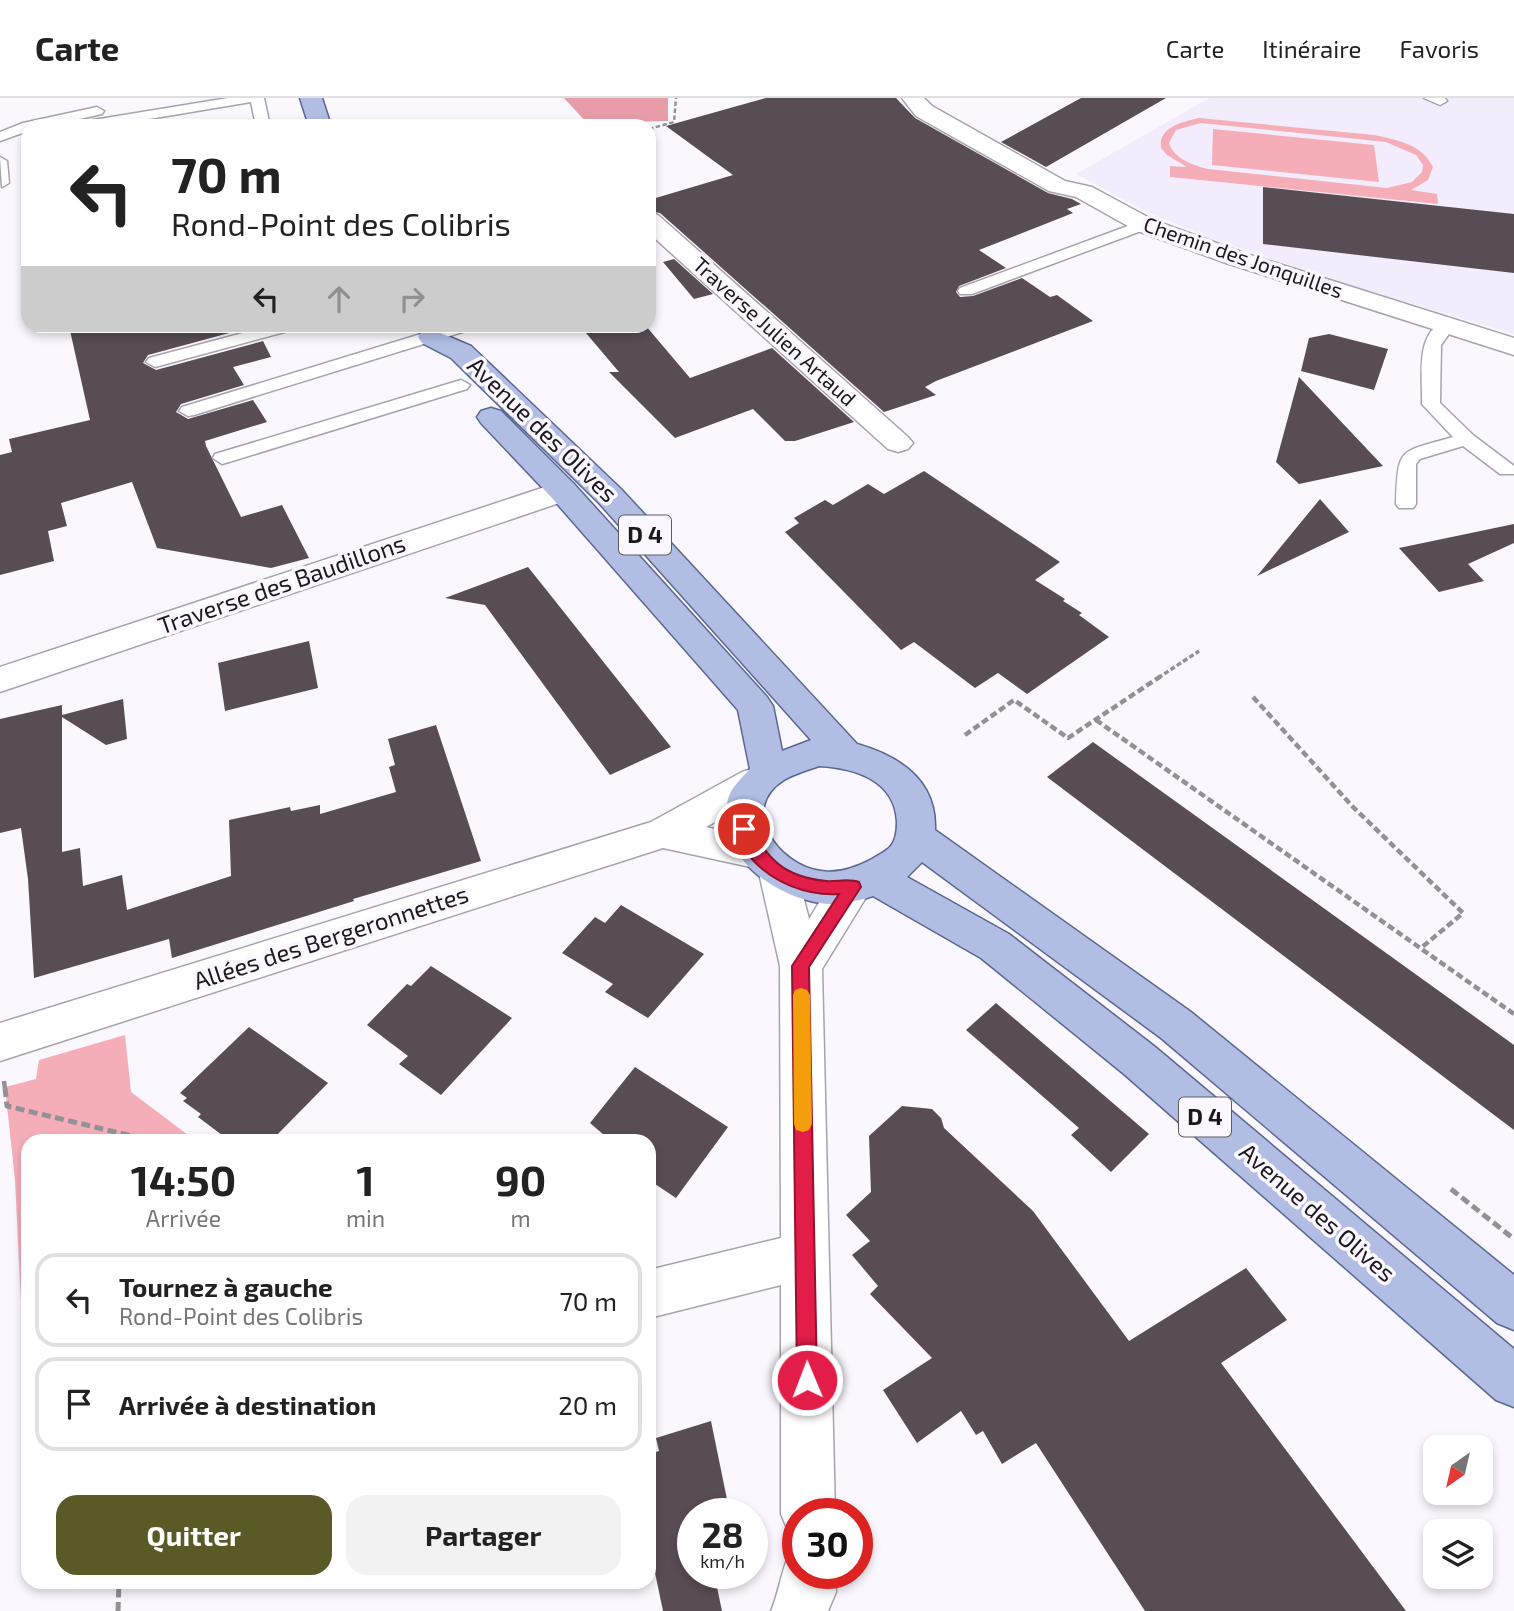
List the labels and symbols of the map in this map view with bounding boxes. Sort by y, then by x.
street label: Chemin des Jonquilles [1141,211,1346,302]
street label: Traverse Julien Artaud [688,251,862,411]
street label: Avenue des Olives [462,350,624,508]
road number: D 4 [619,516,671,555]
street label: Traverse des Baudillons [154,528,409,640]
pin [714,799,774,859]
street label: Allées des Bergeronnettes [189,878,472,995]
road number: D 4 [1179,1098,1231,1136]
street label: Avenue des Olives [1234,1136,1402,1287]
position arrow [770,1343,844,1417]
north arrow [1423,1435,1493,1505]
speed limit sign: 30 [782,1498,873,1589]

